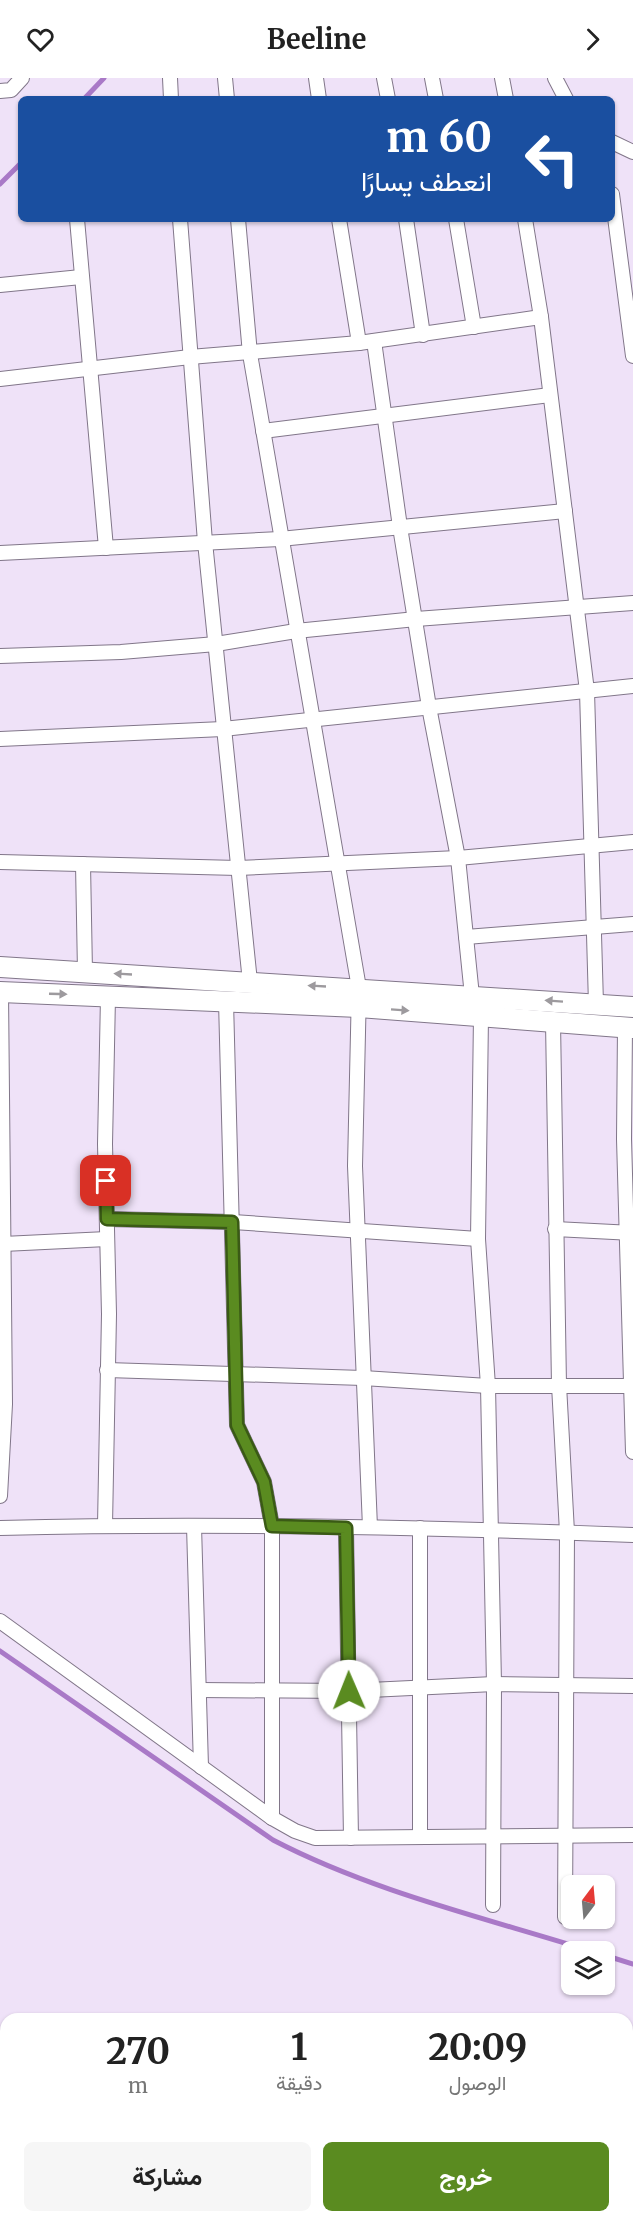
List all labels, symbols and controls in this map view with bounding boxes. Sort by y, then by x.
text: Beeline [267,22,366,56]
icon: heart [24,23,57,56]
icon: forward [576,23,609,56]
text: 60 m [386,111,492,163]
icon: left [513,120,591,198]
text: انعطف يسارًا [361,164,492,198]
one-way arrow [113,970,132,979]
one-way arrow [308,981,327,990]
one-way arrow [49,990,68,999]
one-way arrow [544,997,563,1006]
one-way arrow [391,1005,410,1015]
pin [80,1155,131,1206]
icon: arrive [89,1164,122,1197]
position arrow [317,1659,381,1723]
north arrow [561,1875,615,1929]
map controls [561,1875,615,1995]
button: layers [561,1941,615,1995]
text: 1 [291,2025,308,2070]
text: 20:09 [428,2025,527,2070]
text: 270 [106,2029,170,2074]
text: دقيقة [276,2070,322,2095]
text: الوصول [449,2070,507,2095]
text: m [128,2073,148,2098]
button: مشاركة [24,2142,311,2211]
button: خروج [323,2142,609,2211]

